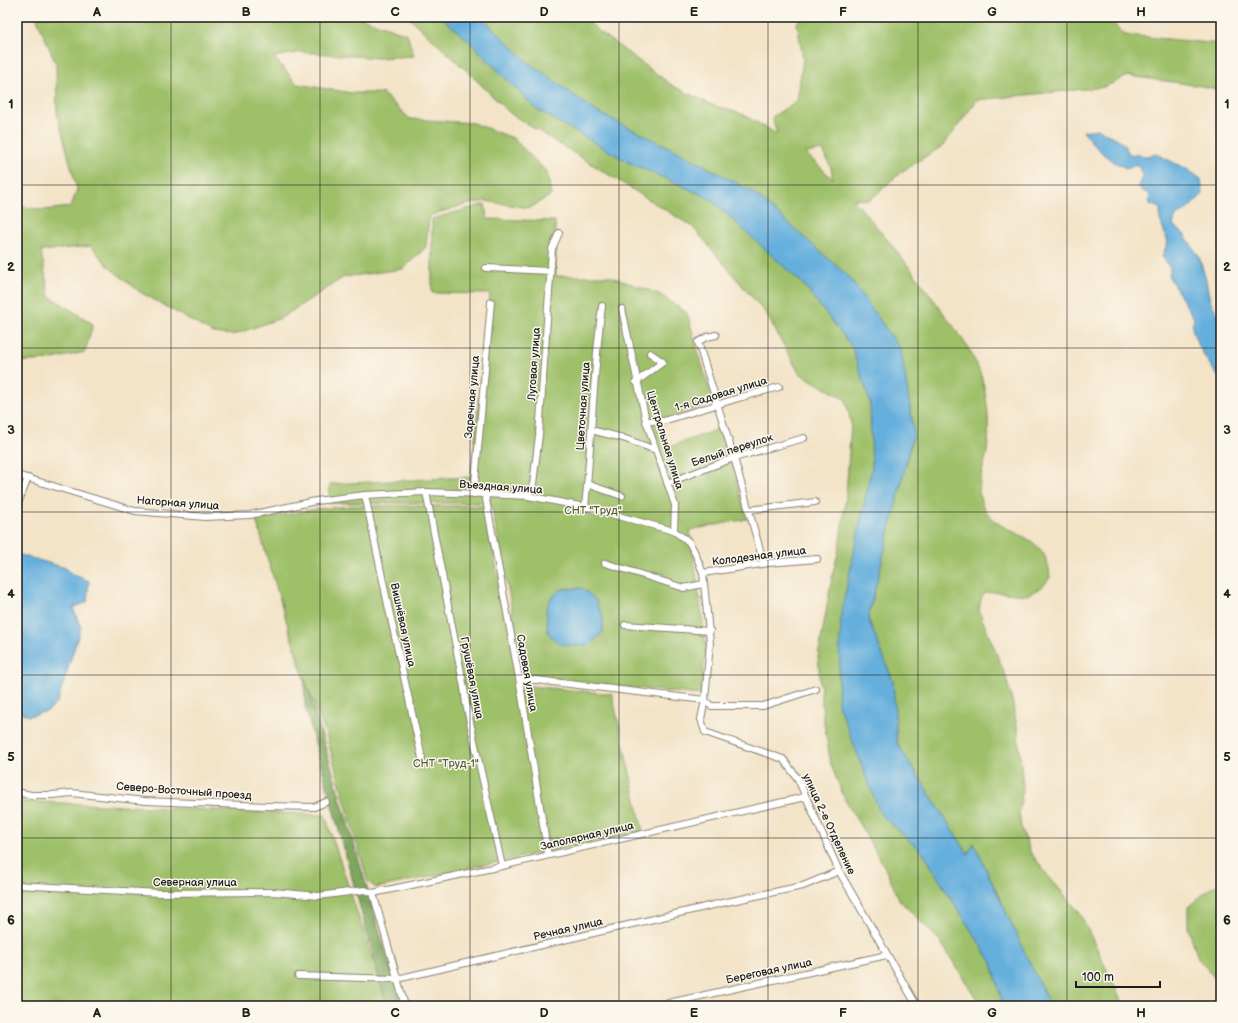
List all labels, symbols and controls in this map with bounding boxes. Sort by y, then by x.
text: A [92,4,101,20]
text: B [241,4,251,20]
text: C [390,4,400,20]
text: D [539,4,549,20]
text: E [690,4,699,20]
text: F [839,4,847,20]
text: G [987,4,997,20]
text: H [1136,4,1146,20]
text: 1 [8,96,14,112]
text: 1 [1224,96,1230,112]
text: 2 [7,259,15,275]
text: 2 [1223,259,1231,275]
street label: Луговая улица [525,326,543,402]
street label: Заречная улица [462,355,482,439]
street label: Цветочная улица [573,361,593,451]
street label: 1-я Садовая улица [673,374,769,414]
street label: Центральная улица [644,389,686,491]
text: 3 [7,422,15,438]
text: 3 [1223,422,1231,438]
street label: Белый переулок [690,431,775,469]
street label: Въездная улица [459,478,544,496]
street label: Нагорная улица [136,494,220,512]
park label: СНТ "Труд" [564,504,622,517]
street label: Колодезная улица [711,544,807,568]
street label: Вишнёвая улица [388,582,418,669]
text: 4 [7,586,15,602]
text: 4 [1223,586,1231,602]
street label: Садовая улица [514,633,540,713]
street label: Грушёвая улица [458,636,486,721]
text: 5 [7,749,15,765]
text: 5 [1223,749,1231,765]
park label: СНТ "Труд-1" [413,757,479,770]
street label: улица 2-е Отделение [800,772,858,876]
street label: Северо-Восточный проезд [116,780,252,802]
street label: Заполярная улица [539,819,636,853]
street label: Северная улица [153,876,237,889]
text: 6 [7,912,15,928]
text: 6 [1223,912,1231,928]
street label: Речная улица [532,915,605,943]
street label: Береговая улица [725,955,814,986]
scale bar [1076,963,1160,989]
text: 100 m [1082,970,1114,985]
text: A [92,1005,101,1021]
text: B [241,1005,251,1021]
text: C [390,1005,400,1021]
text: D [539,1005,549,1021]
text: E [690,1005,699,1021]
text: F [839,1005,847,1021]
text: G [987,1005,997,1021]
text: H [1136,1005,1146,1021]

